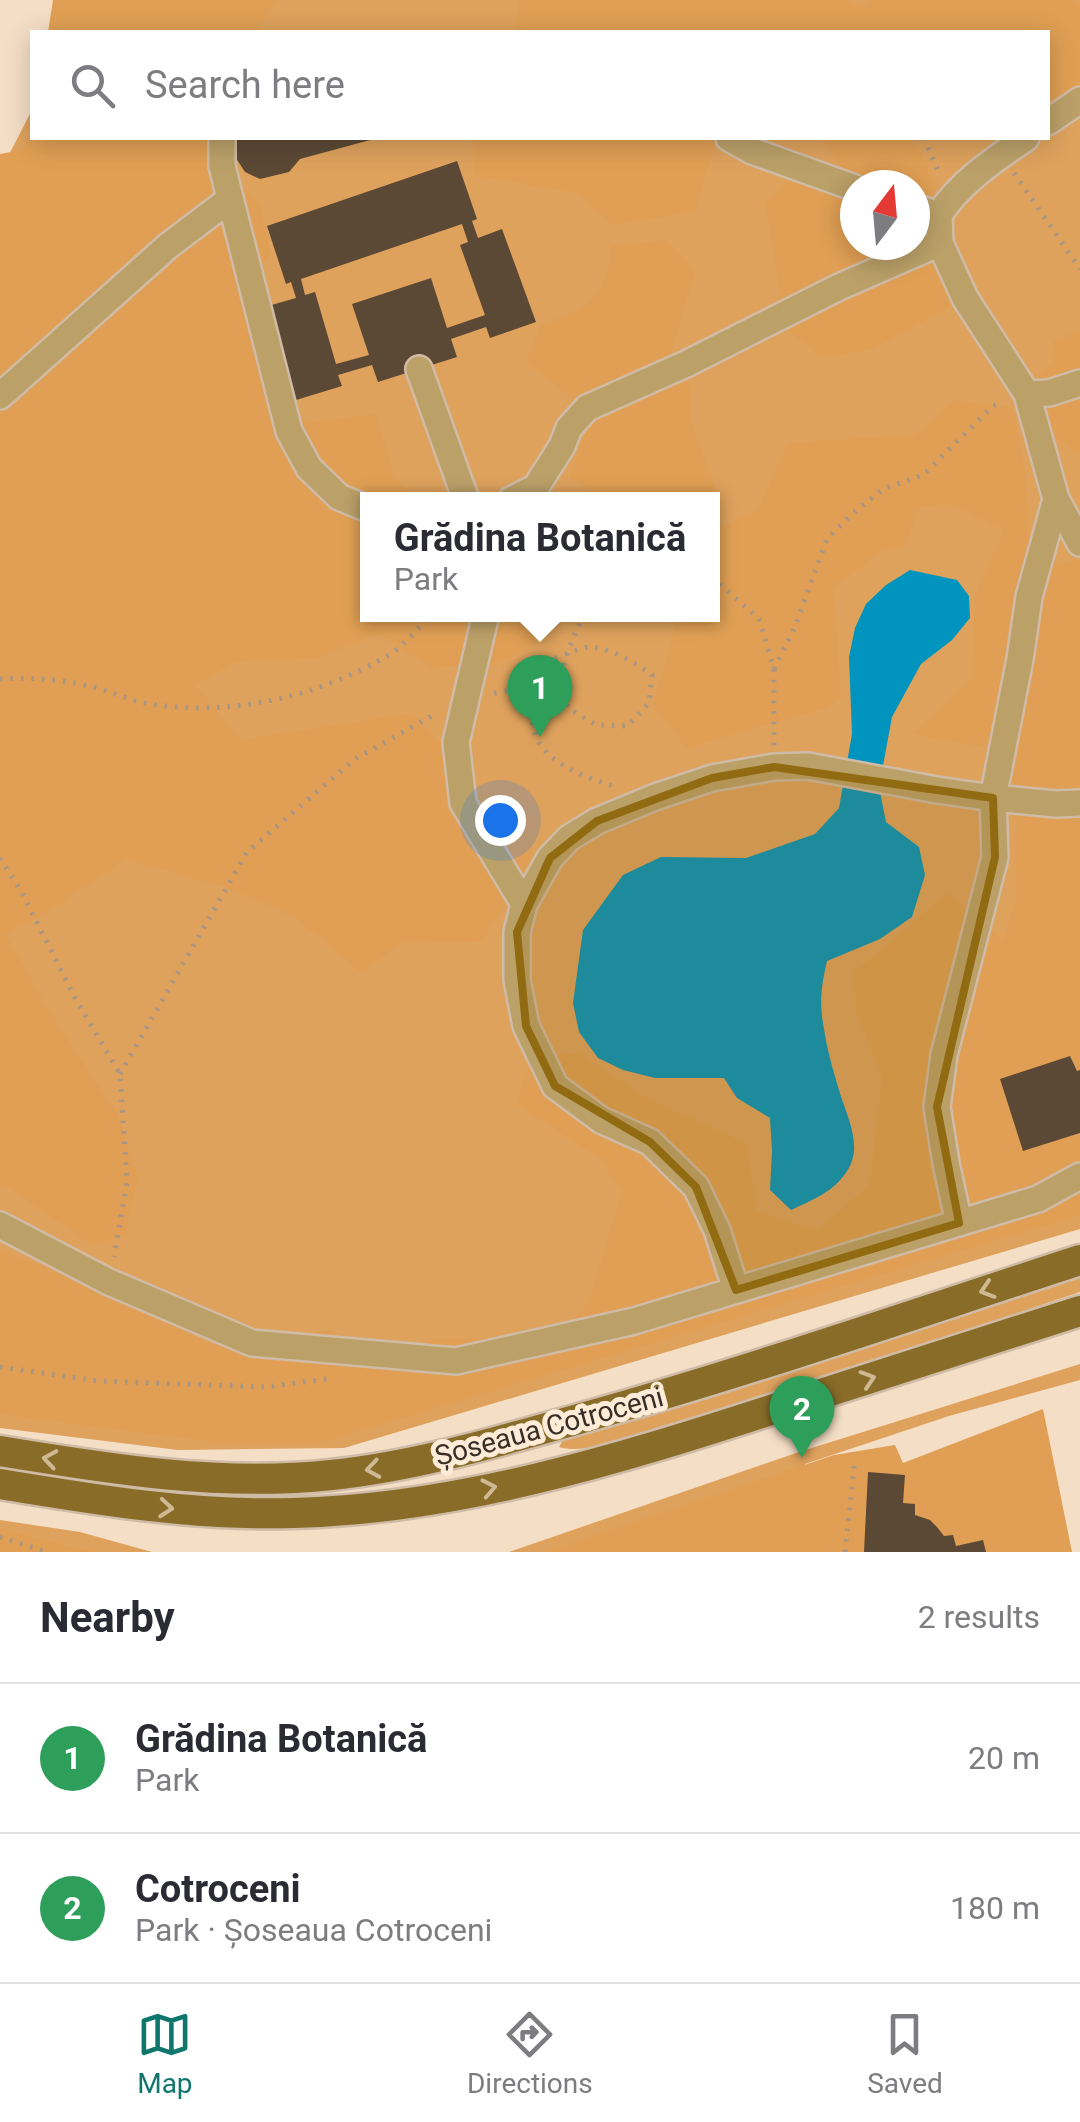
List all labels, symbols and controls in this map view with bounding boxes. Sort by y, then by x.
search box [30,30,1050,140]
icon: search [65,58,120,113]
text: Search here [145,63,345,107]
north arrow [840,170,930,260]
popup [360,492,720,622]
text: Grădina Botanică [394,516,686,560]
text: Park [394,560,458,598]
pin: 1 [508,654,572,737]
your location [475,795,526,846]
one-way arrow [980,1279,997,1299]
one-way arrow [859,1370,876,1391]
pin: 2 [770,1376,834,1458]
street label: Șoseaua Cotroceni [431,1380,667,1473]
one-way arrow [42,1449,59,1470]
one-way arrow [365,1458,382,1479]
one-way arrow [480,1478,497,1499]
one-way arrow [158,1497,174,1519]
text: Nearby [40,1593,175,1642]
text: 2 results [918,1598,1040,1636]
text: Grădina Botanică [135,1717,427,1761]
text: 1 [63,1739,82,1777]
text: 20 m [968,1739,1040,1777]
text: Park [135,1761,199,1799]
text: Cotroceni [135,1867,301,1911]
text: 2 [63,1889,82,1927]
text: 180 m [950,1889,1040,1927]
text: Park · Șoseaua Cotroceni [135,1911,492,1949]
tab: Map [137,2007,193,2100]
tab: Directions [467,2007,593,2100]
tab: Saved [867,2007,943,2100]

